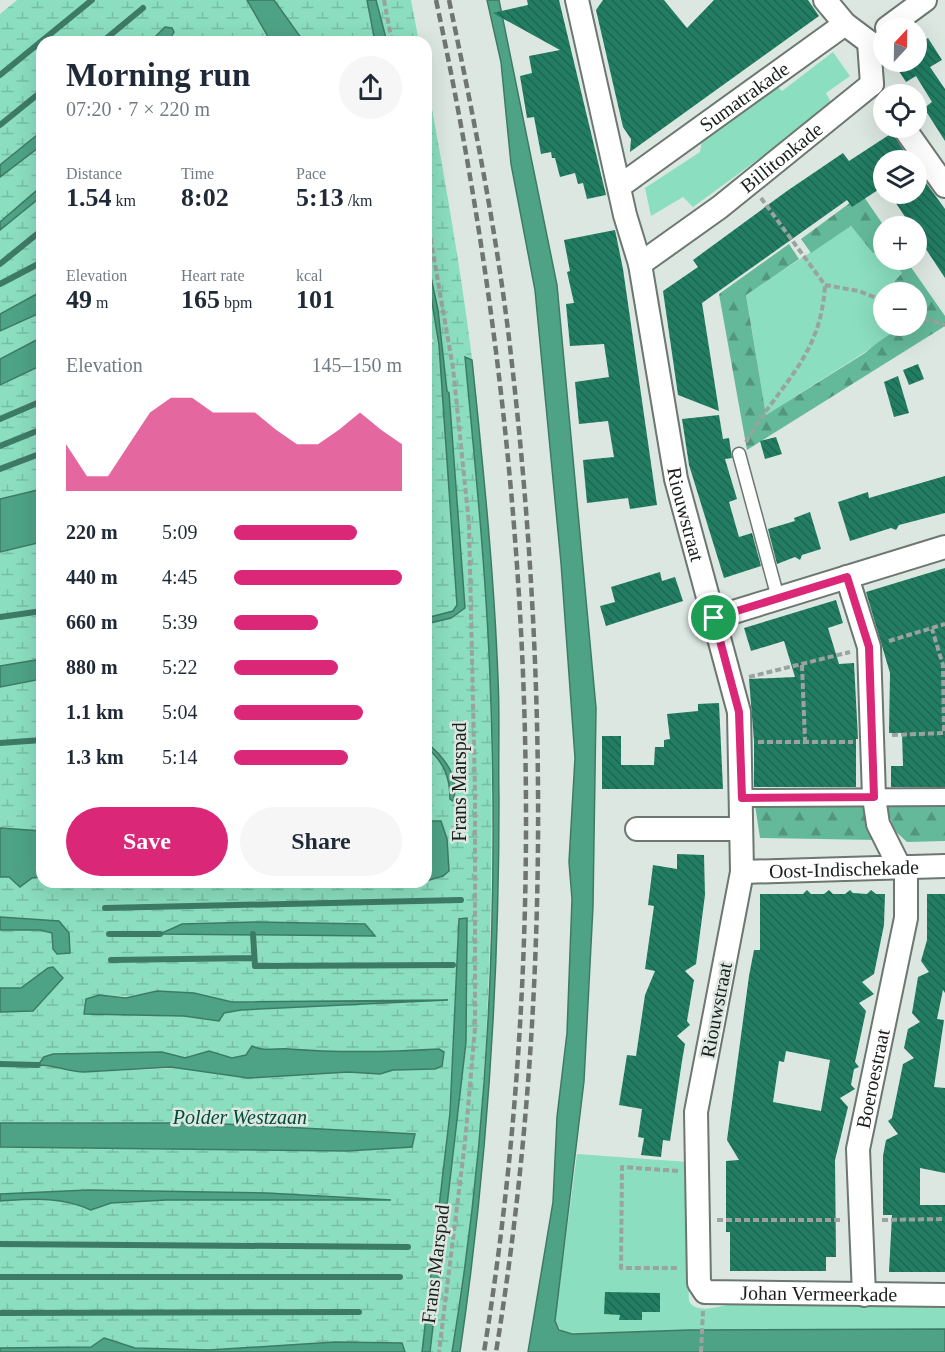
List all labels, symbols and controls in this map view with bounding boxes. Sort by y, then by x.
north arrow [873,18,927,72]
map controls [873,18,927,336]
button: share [339,56,402,119]
text: Morning run [66,57,250,93]
street label: Sumatrakade [695,57,793,136]
button: locate [873,84,927,138]
text: 07:20 · 7 × 220 m [66,98,210,120]
street label: Billitonkade [736,118,827,197]
button: layers [873,150,927,204]
text: Distance [66,165,122,182]
text: Time [181,165,214,182]
text: Pace [296,165,326,182]
text: 1.54 [66,183,112,212]
text: 8:02 [181,183,229,212]
text: 5:13 [296,183,344,212]
text: km [112,192,136,209]
text: /km [344,192,373,209]
button: + [873,216,927,270]
text: Elevation [66,267,127,284]
text: Heart rate [181,267,245,284]
text: kcal [296,267,323,284]
button: − [873,282,927,336]
text: 49 [66,285,92,314]
text: 165 [181,285,220,314]
text: 101 [296,285,335,314]
text: m [92,294,108,311]
text: bpm [220,294,252,311]
text: Elevation [66,354,143,376]
text: 145–150 m [311,354,402,376]
street label: Riouwstraat [663,465,709,564]
text: 220 m [66,521,118,543]
text: 5:09 [162,521,198,543]
text: 440 m [66,566,118,588]
text: 4:45 [162,566,198,588]
pin [688,592,739,643]
icon: arrive [697,601,730,634]
text: 660 m [66,611,118,633]
text: 5:39 [162,611,198,633]
text: 880 m [66,656,118,678]
text: 5:22 [162,656,198,678]
text: 1.1 km [66,701,124,723]
text: 5:04 [162,701,198,723]
street label: Frans Marspad [448,722,471,842]
text: 1.3 km [66,746,124,768]
text: 5:14 [162,746,198,768]
button: Save [66,807,228,876]
button: Share [240,807,402,876]
street label: Oost-Indischekade [769,856,919,882]
street label: Riouwstraat [696,960,736,1060]
street label: Boeroestraat [852,1026,894,1130]
park label: Polder Westzaan [172,1106,307,1128]
street label: Frans Marspad [417,1203,454,1325]
street label: Johan Vermeerkade [740,1281,898,1305]

